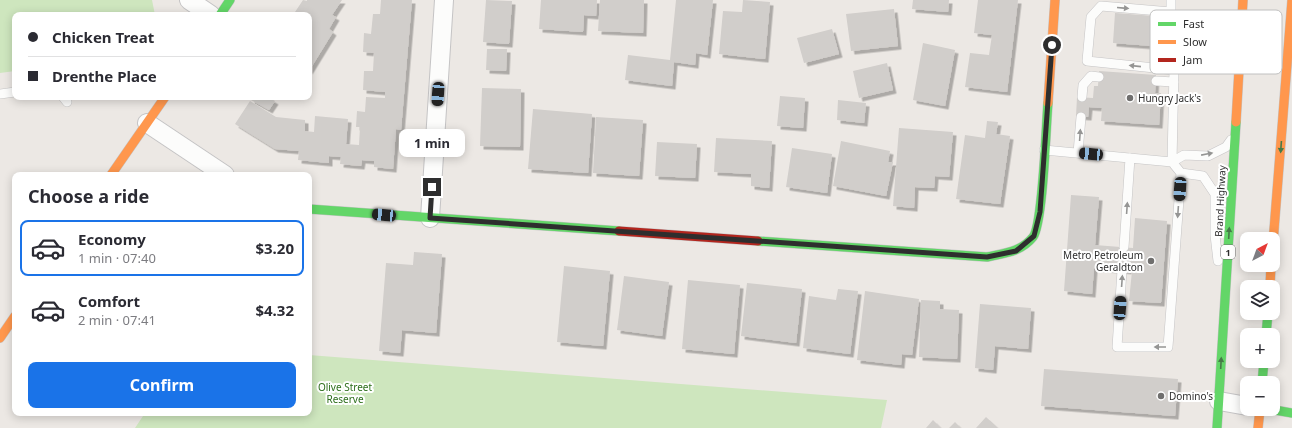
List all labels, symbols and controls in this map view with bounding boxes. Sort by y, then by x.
one-way arrow [1117,5,1129,11]
legend [1150,10,1282,74]
text: Fast [1183,16,1204,31]
text: Chicken Treat [52,27,154,47]
text: Slow [1183,34,1207,49]
route start [1043,36,1061,54]
text: Jam [1182,52,1202,67]
one-way arrow [1129,63,1141,69]
text: Drenthe Place [52,66,157,86]
car [431,82,445,106]
place label: Hungry Jack's [1138,91,1201,105]
marker: Hungry Jack's [1125,93,1135,103]
callout: 1 min [399,129,465,157]
one-way arrow [1076,129,1083,141]
text: 1 min [414,134,450,152]
one-way arrow [1277,141,1284,153]
car [1079,147,1103,161]
one-way arrow [1200,151,1213,157]
street label: Brand Highway [1211,164,1229,237]
car [1173,177,1187,201]
route end [423,178,441,196]
text: Choose a ride [28,184,149,208]
one-way arrow [1123,202,1130,214]
one-way arrow [1175,206,1182,218]
car [372,208,396,222]
one-way arrow [1225,227,1232,239]
text: Economy [78,229,146,249]
icon: car [30,230,66,266]
north arrow [1240,232,1280,272]
map controls [1240,232,1280,416]
text: $3.20 [255,238,294,258]
road number: 1 [1221,245,1235,259]
place label: Metro Petroleum Geraldton [1063,248,1143,274]
text: 1 min · 07:40 [78,249,156,267]
marker: Metro Petroleum Geraldton [1146,256,1156,266]
one-way arrow [1118,275,1125,287]
button: layers [1240,280,1280,320]
text: Comfort [78,291,140,311]
icon: car [30,292,66,328]
car [1113,296,1127,320]
text: $4.32 [255,300,294,320]
text: 2 min · 07:41 [78,311,156,329]
button: + [1240,328,1280,368]
one-way arrow [1153,344,1166,350]
one-way arrow [1218,356,1224,369]
button: Confirm [28,362,296,408]
button: − [1240,376,1280,416]
park label: Olive Street Reserve [318,380,372,406]
place label: Domino's [1169,389,1213,403]
marker: Domino's [1156,391,1166,401]

